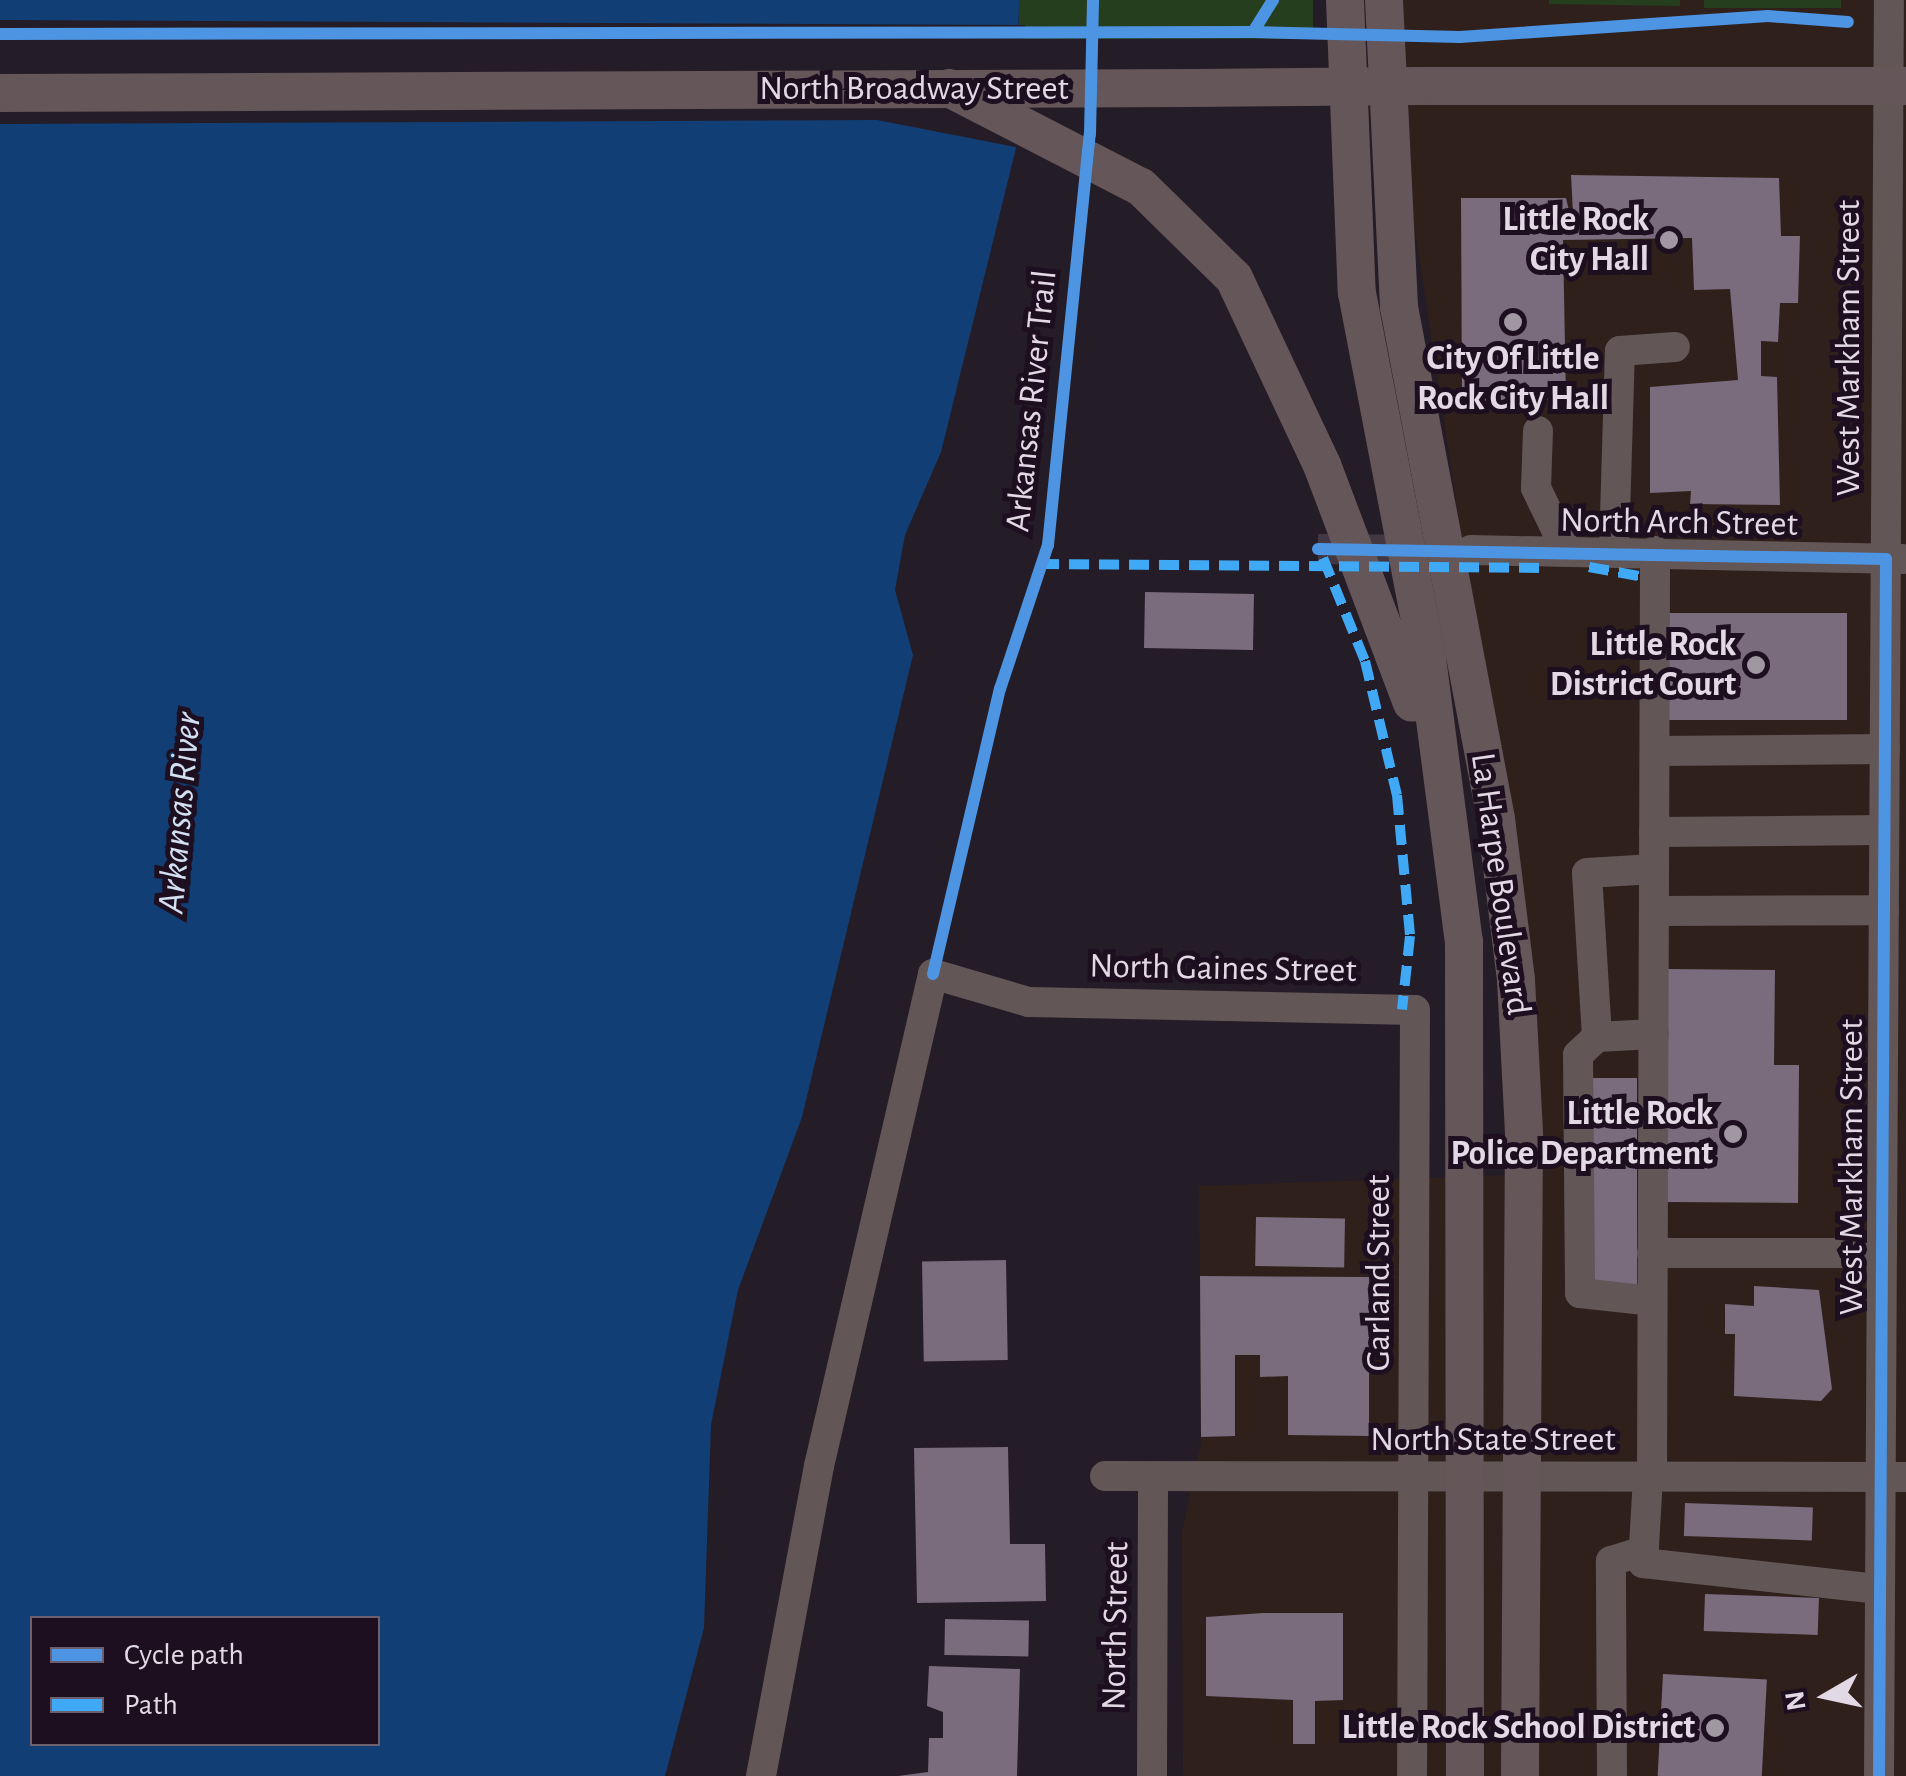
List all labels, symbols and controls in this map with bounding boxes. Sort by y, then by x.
street label: North Broadway Street [759,68,1069,110]
place label: Little Rock City Hall [1503,199,1649,281]
street label: West Markham Street [1828,200,1870,496]
marker: Little Rock City Hall [1658,229,1680,251]
street label: Arkansas River Trail [997,268,1067,534]
marker: City Of Little Rock City Hall [1502,311,1524,333]
place label: City Of Little Rock City Hall [1417,338,1609,420]
street label: North Arch Street [1560,500,1798,546]
place label: Little Rock District Court [1550,624,1736,706]
marker: Little Rock District Court [1745,654,1767,676]
water label: Arkansas River [150,711,212,915]
street label: La Harpe Boulevard [1461,750,1539,1018]
street label: North Gaines Street [1089,946,1357,992]
street label: West Markham Street [1831,1019,1873,1315]
place label: Little Rock Police Department [1451,1093,1713,1175]
marker: Little Rock Police Department [1722,1123,1744,1145]
street label: Garland Street [1358,1175,1400,1371]
street label: North State Street [1370,1419,1616,1461]
street label: North Street [1094,1541,1138,1711]
legend [30,1616,380,1746]
text: Cycle path [124,1640,244,1670]
north arrow [1776,1646,1876,1746]
text: N [1781,1689,1812,1712]
text: Path [124,1690,178,1720]
place label: Little Rock School District [1341,1707,1695,1749]
marker: Little Rock School District [1704,1717,1726,1739]

